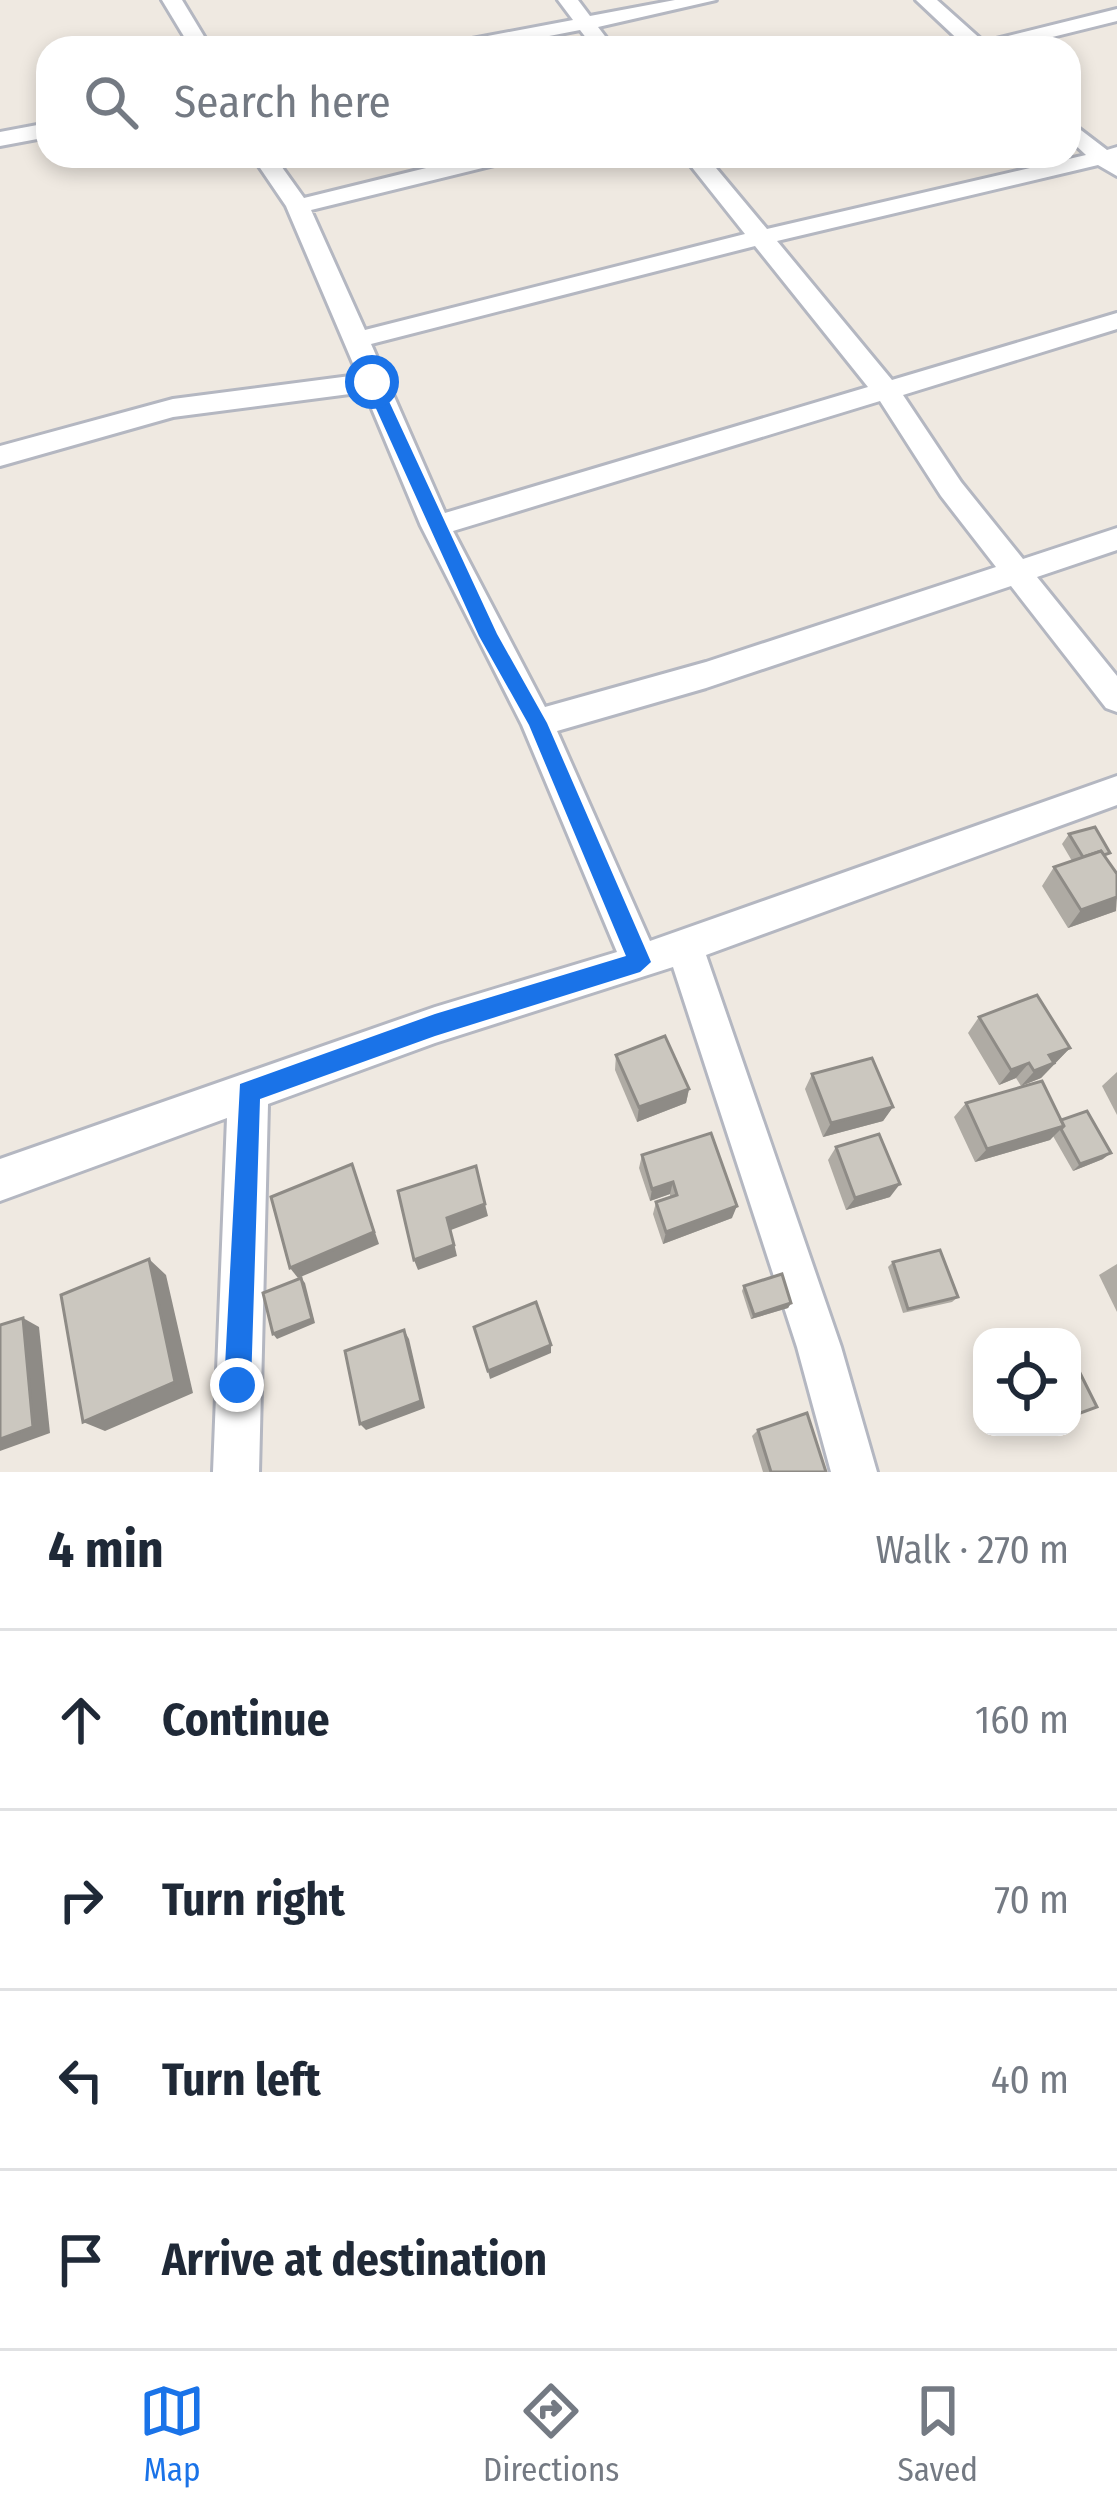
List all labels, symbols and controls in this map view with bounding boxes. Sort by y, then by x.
search box [36,36,1081,168]
icon: search [78,69,144,135]
text: Search here [174,75,391,129]
route start [345,355,399,409]
map controls [973,1328,1081,1436]
button: locate [973,1328,1081,1436]
route end [210,1358,264,1412]
text: 4 min [48,1519,164,1581]
text: Walk · 270 m [875,1527,1069,1573]
icon: ahead [48,1687,114,1753]
text: Continue [162,1693,330,1747]
text: 160 m [975,1697,1069,1743]
icon: right [48,1867,114,1933]
text: Turn right [162,1873,345,1927]
text: 70 m [994,1877,1069,1923]
icon: left [48,2047,114,2113]
text: Turn left [162,2053,321,2107]
text: 40 m [991,2057,1069,2103]
icon: arrive [48,2227,114,2293]
text: Arrive at destination [162,2233,547,2287]
tab: Map [139,2378,205,2490]
tab: Directions [483,2378,619,2490]
tab: Saved [897,2378,978,2490]

